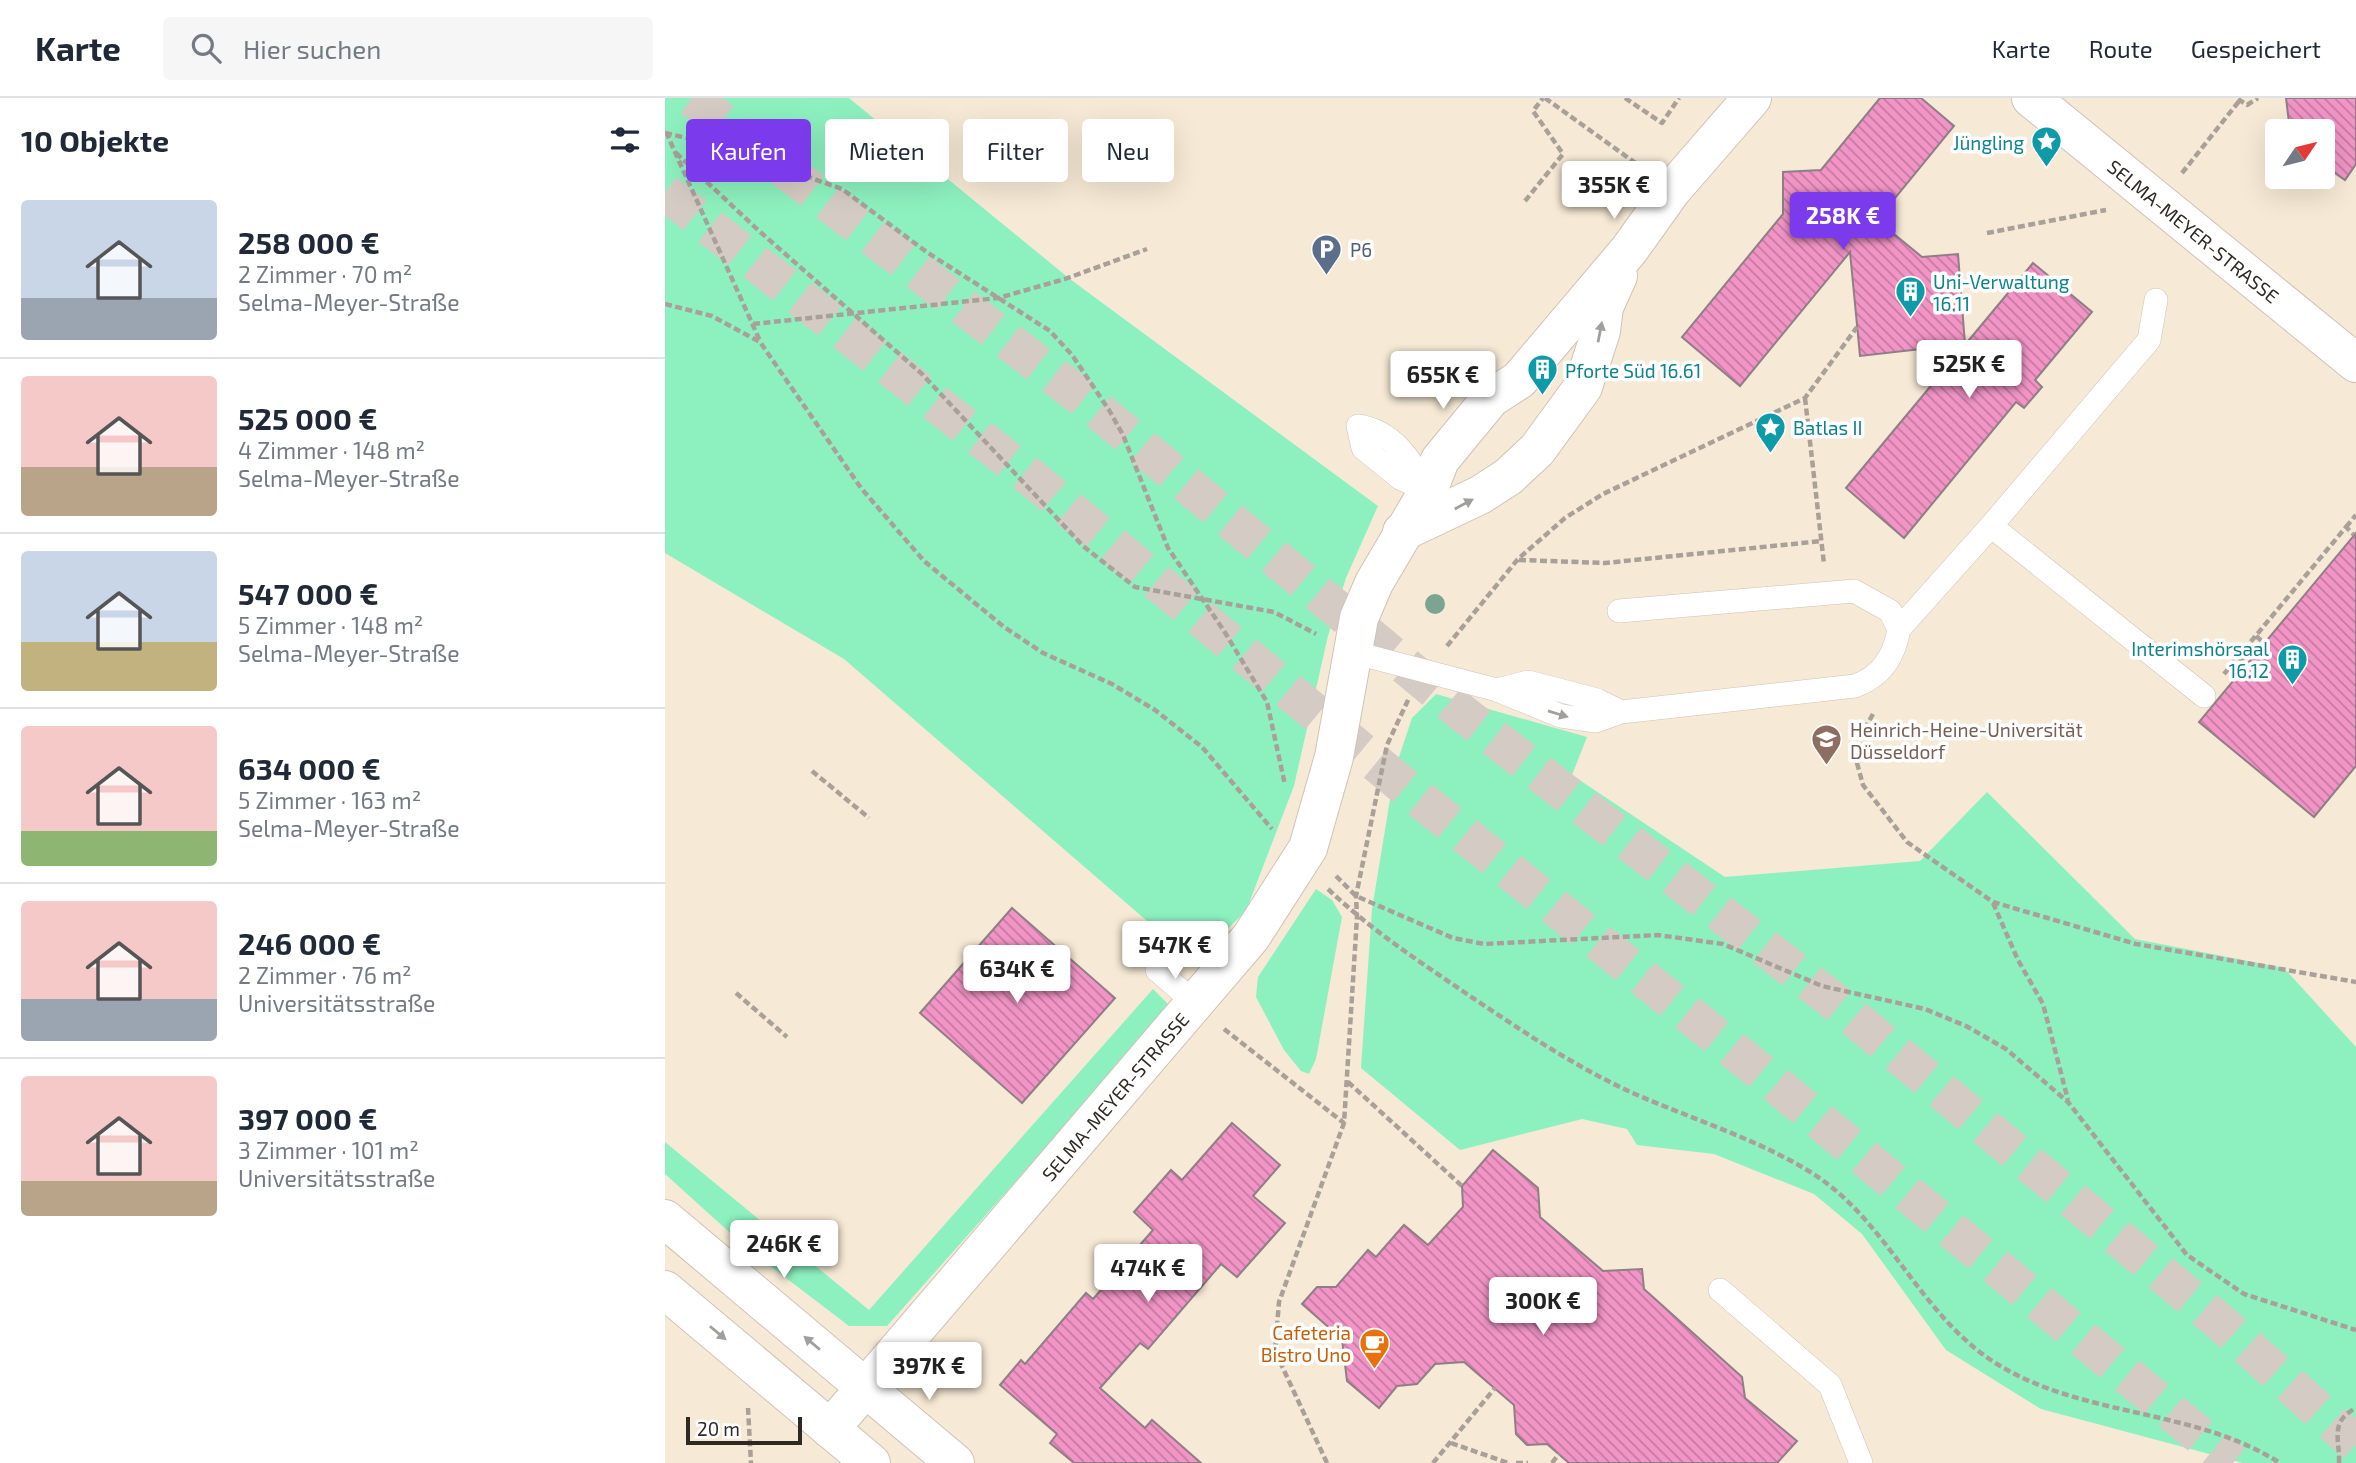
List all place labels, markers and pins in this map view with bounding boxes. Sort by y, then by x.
place icon: Jüngling [2030,125,2064,169]
place label: Jüngling [1953,131,2024,154]
pin: 355K € [1557,162,1671,221]
pin: 258K € [1786,192,1900,252]
parking icon: P6 [1310,232,1344,276]
place label: P6 [1350,238,1372,261]
place label: Uni-Verwaltung 16.11 [1933,270,2070,315]
building icon: Uni-Verwaltung 16.11 [1893,275,1927,319]
pin: 525K € [1912,341,2026,400]
pin: 655K € [1386,352,1500,411]
building icon: Pforte Süd 16.61 [1525,353,1559,397]
place label: Pforte Süd 16.61 [1565,359,1701,382]
place icon: Batlas II [1753,410,1787,454]
place label: Batlas II [1793,416,1862,439]
place label: Interimshörsaal 16.12 [2131,637,2269,682]
building icon: Interimshörsaal 16.12 [2275,642,2309,686]
place label: Heinrich-Heine-Universität Düsseldorf [1850,718,2083,763]
school or university icon: Heinrich-Heine-Universität Düsseldorf [1810,723,1844,767]
pin: 547K € [1118,922,1232,981]
pin: 634K € [960,946,1074,1005]
pin: 246K € [727,1220,841,1280]
pin: 474K € [1091,1244,1205,1304]
pin: 300K € [1486,1278,1600,1337]
place label: Cafeteria Bistro Uno [1261,1321,1351,1366]
cafe icon: Cafeteria Bistro Uno [1357,1326,1391,1370]
pin: 397K € [872,1342,986,1402]

